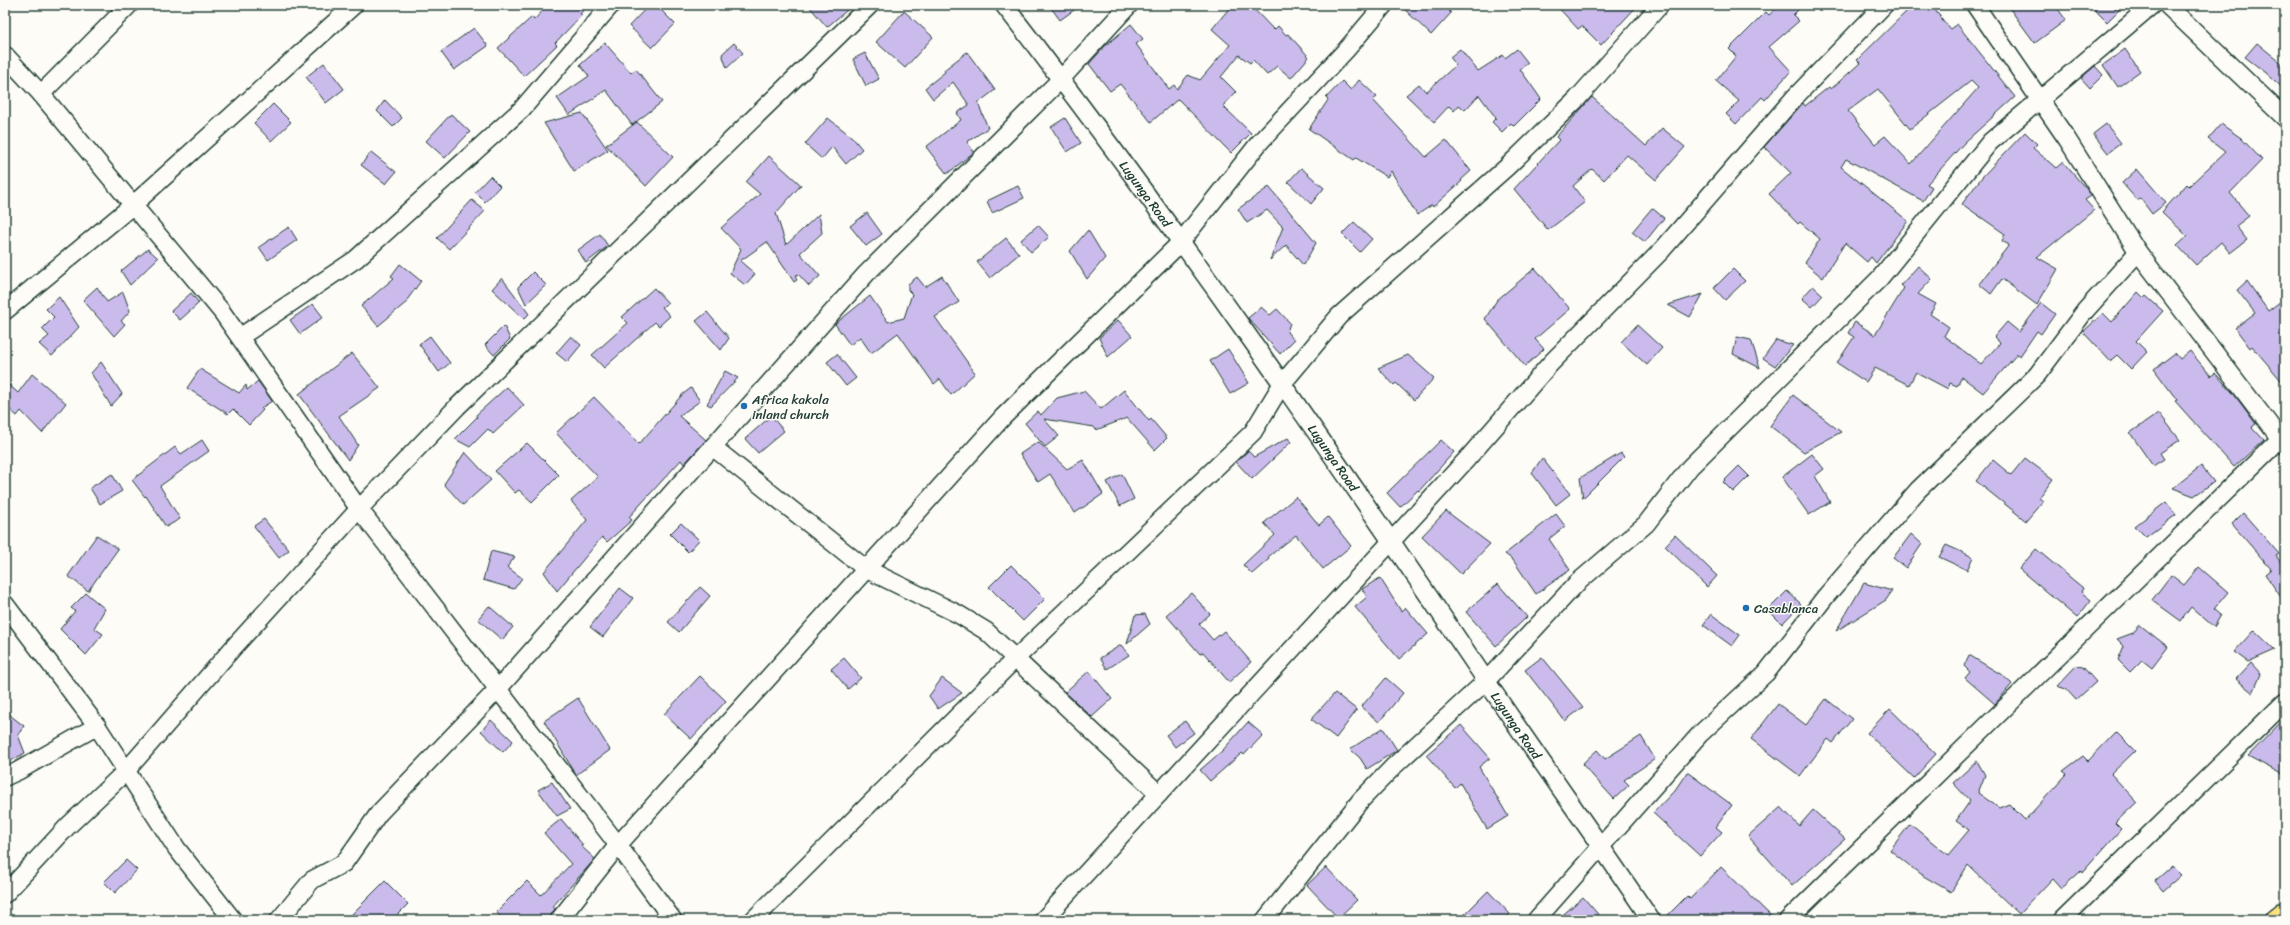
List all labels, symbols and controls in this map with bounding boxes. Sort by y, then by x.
street label: Lugunga Road [1113,156,1178,233]
place label: Africa kakola inland church [751,388,829,426]
marker: Africa kakola inland church [739,401,749,411]
street label: Lugunga Road [1302,419,1365,497]
place label: Casablanca [1754,597,1819,620]
marker: Casablanca [1741,603,1751,613]
street label: Lugunga Road [1484,687,1548,765]

